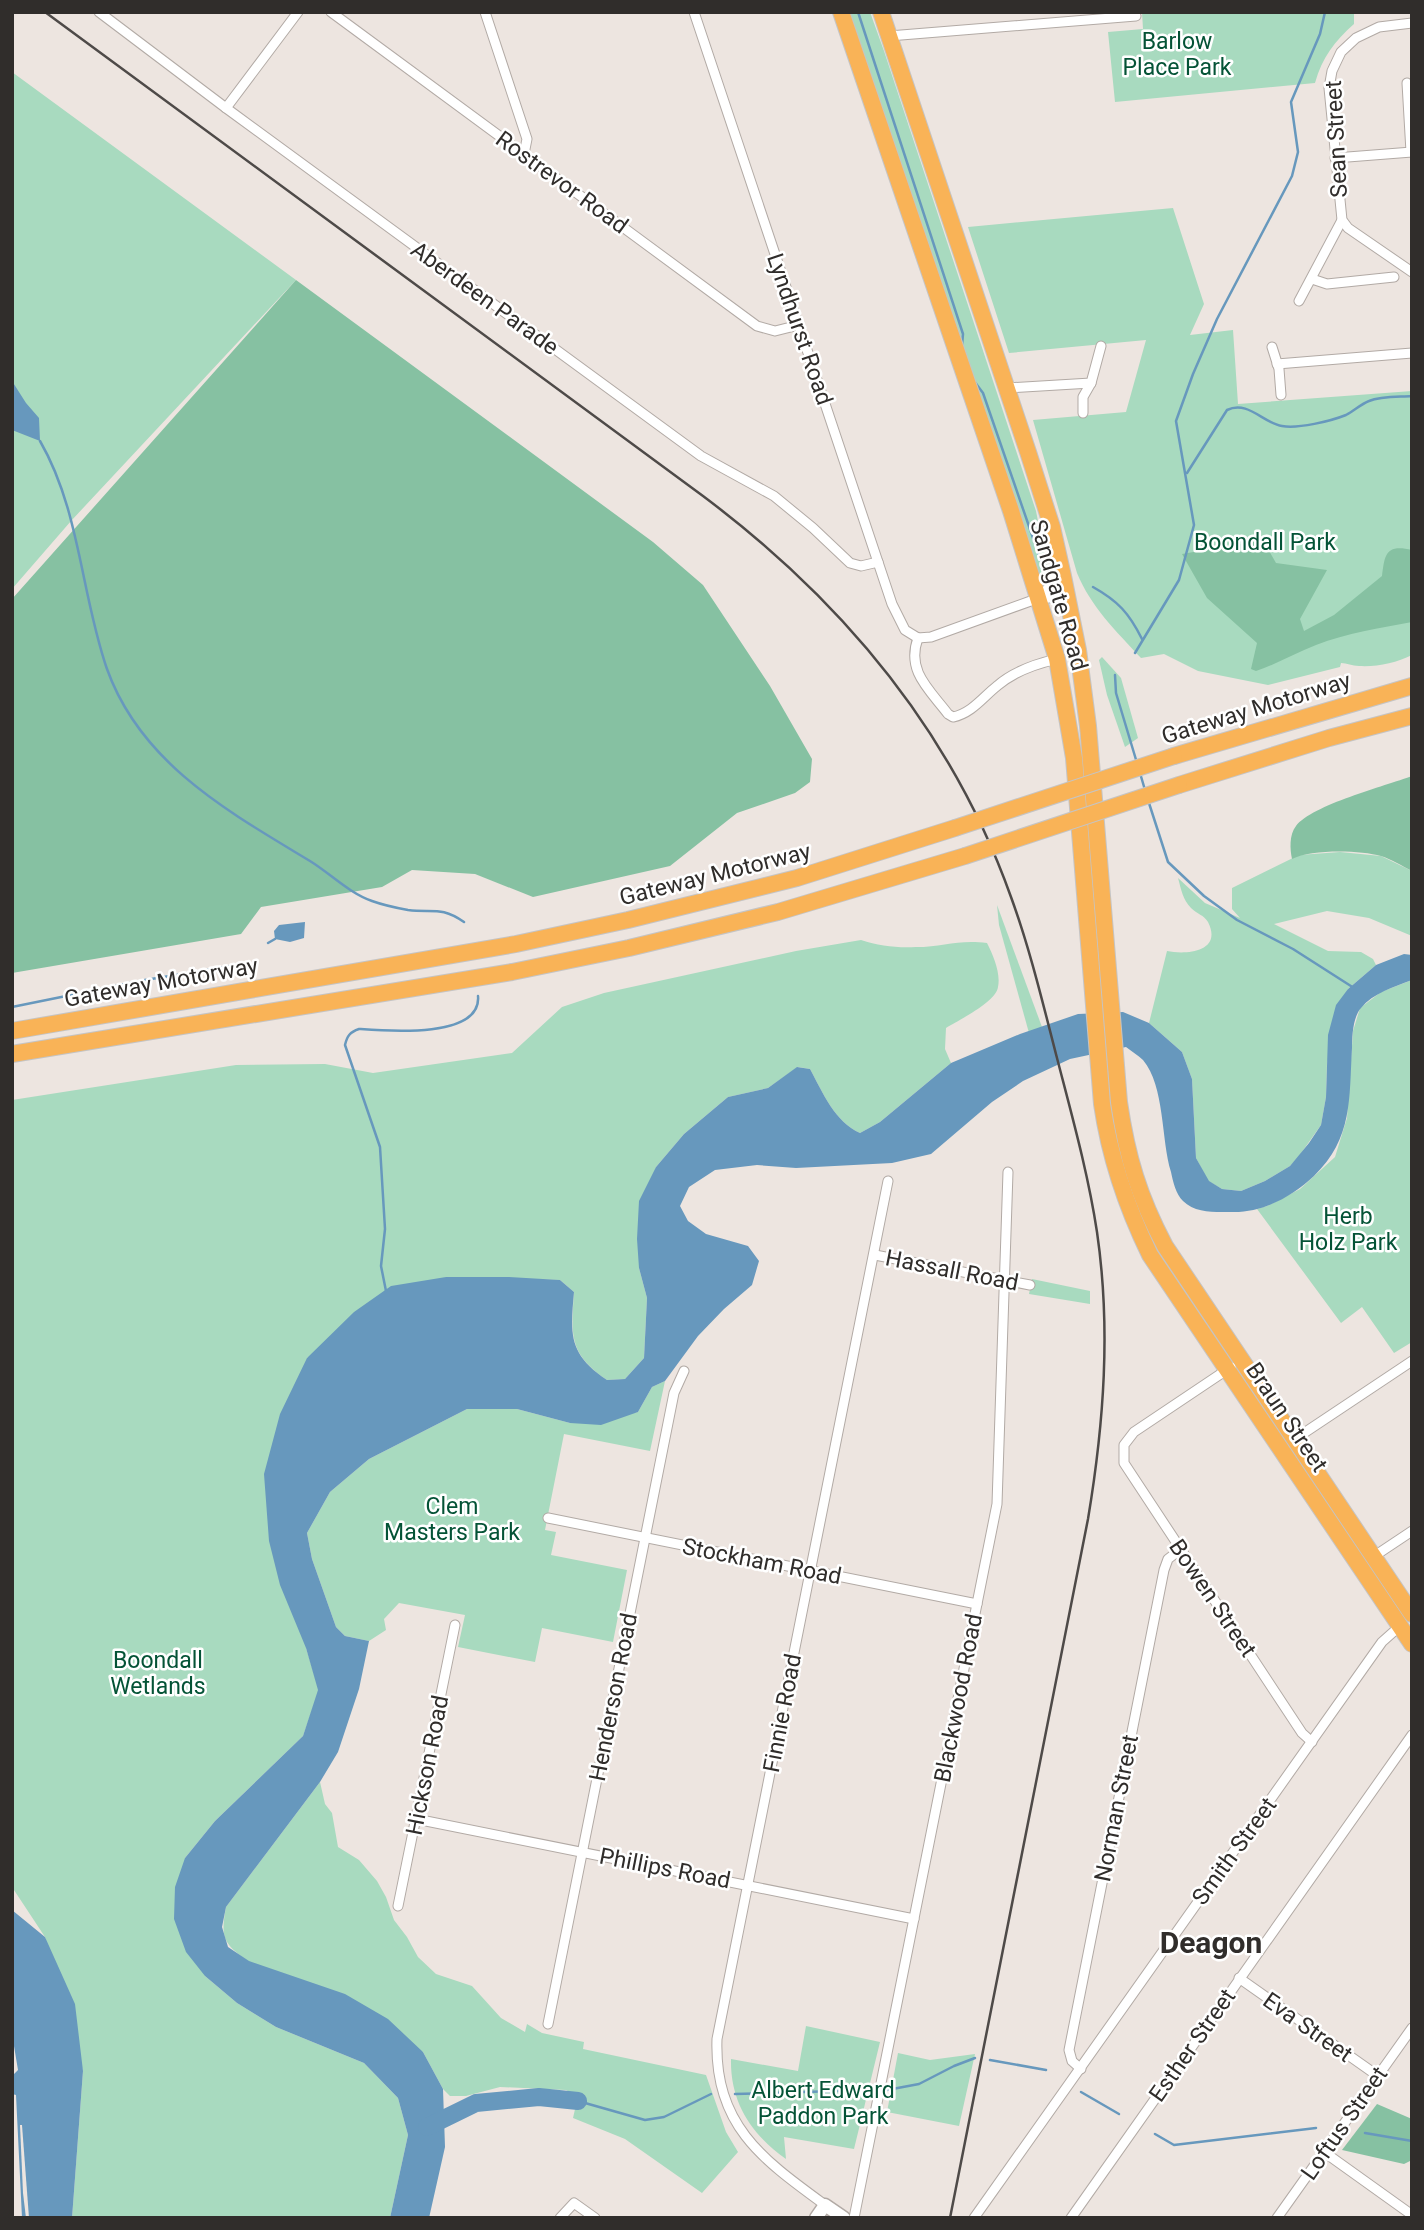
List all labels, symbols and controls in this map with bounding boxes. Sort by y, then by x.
park label: Barlow Place Park [1123,28,1232,81]
street label: Sean Street [1320,80,1353,198]
street label: Rostrevor Road [490,125,633,239]
street label: Aberdeen Parade [406,236,564,361]
street label: Lyndhurst Road [761,250,838,408]
street label: Sandgate Road [1024,517,1093,674]
park label: Boondall Park [1194,529,1336,556]
street label: Gateway Motorway [1158,667,1354,750]
street label: Gateway Motorway [617,838,814,911]
street label: Gateway Motorway [62,952,260,1013]
park label: Herb Holz Park [1299,1203,1398,1256]
street label: Hassall Road [883,1244,1021,1297]
street label: Braun Street [1240,1358,1333,1477]
park label: Clem Masters Park [384,1493,520,1546]
street label: Stockham Road [680,1533,844,1590]
street label: Bowen Street [1163,1534,1262,1662]
street label: Henderson Road [584,1611,643,1783]
street label: Blackwood Road [929,1612,988,1785]
park label: Boondall Wetlands [110,1647,206,1700]
street label: Finnie Road [758,1652,807,1775]
street label: Hickson Road [401,1693,454,1837]
street label: Norman Street [1089,1732,1144,1884]
street label: Smith Street [1186,1792,1282,1910]
street label: Phillips Road [597,1843,733,1894]
district label: Deagon [1160,1925,1262,1960]
street label: Esther Street [1144,1984,1241,2107]
street label: Eva Street [1258,1987,1358,2068]
street label: Loftus Street [1296,2061,1393,2185]
park label: Albert Edward Paddon Park [751,2077,895,2130]

